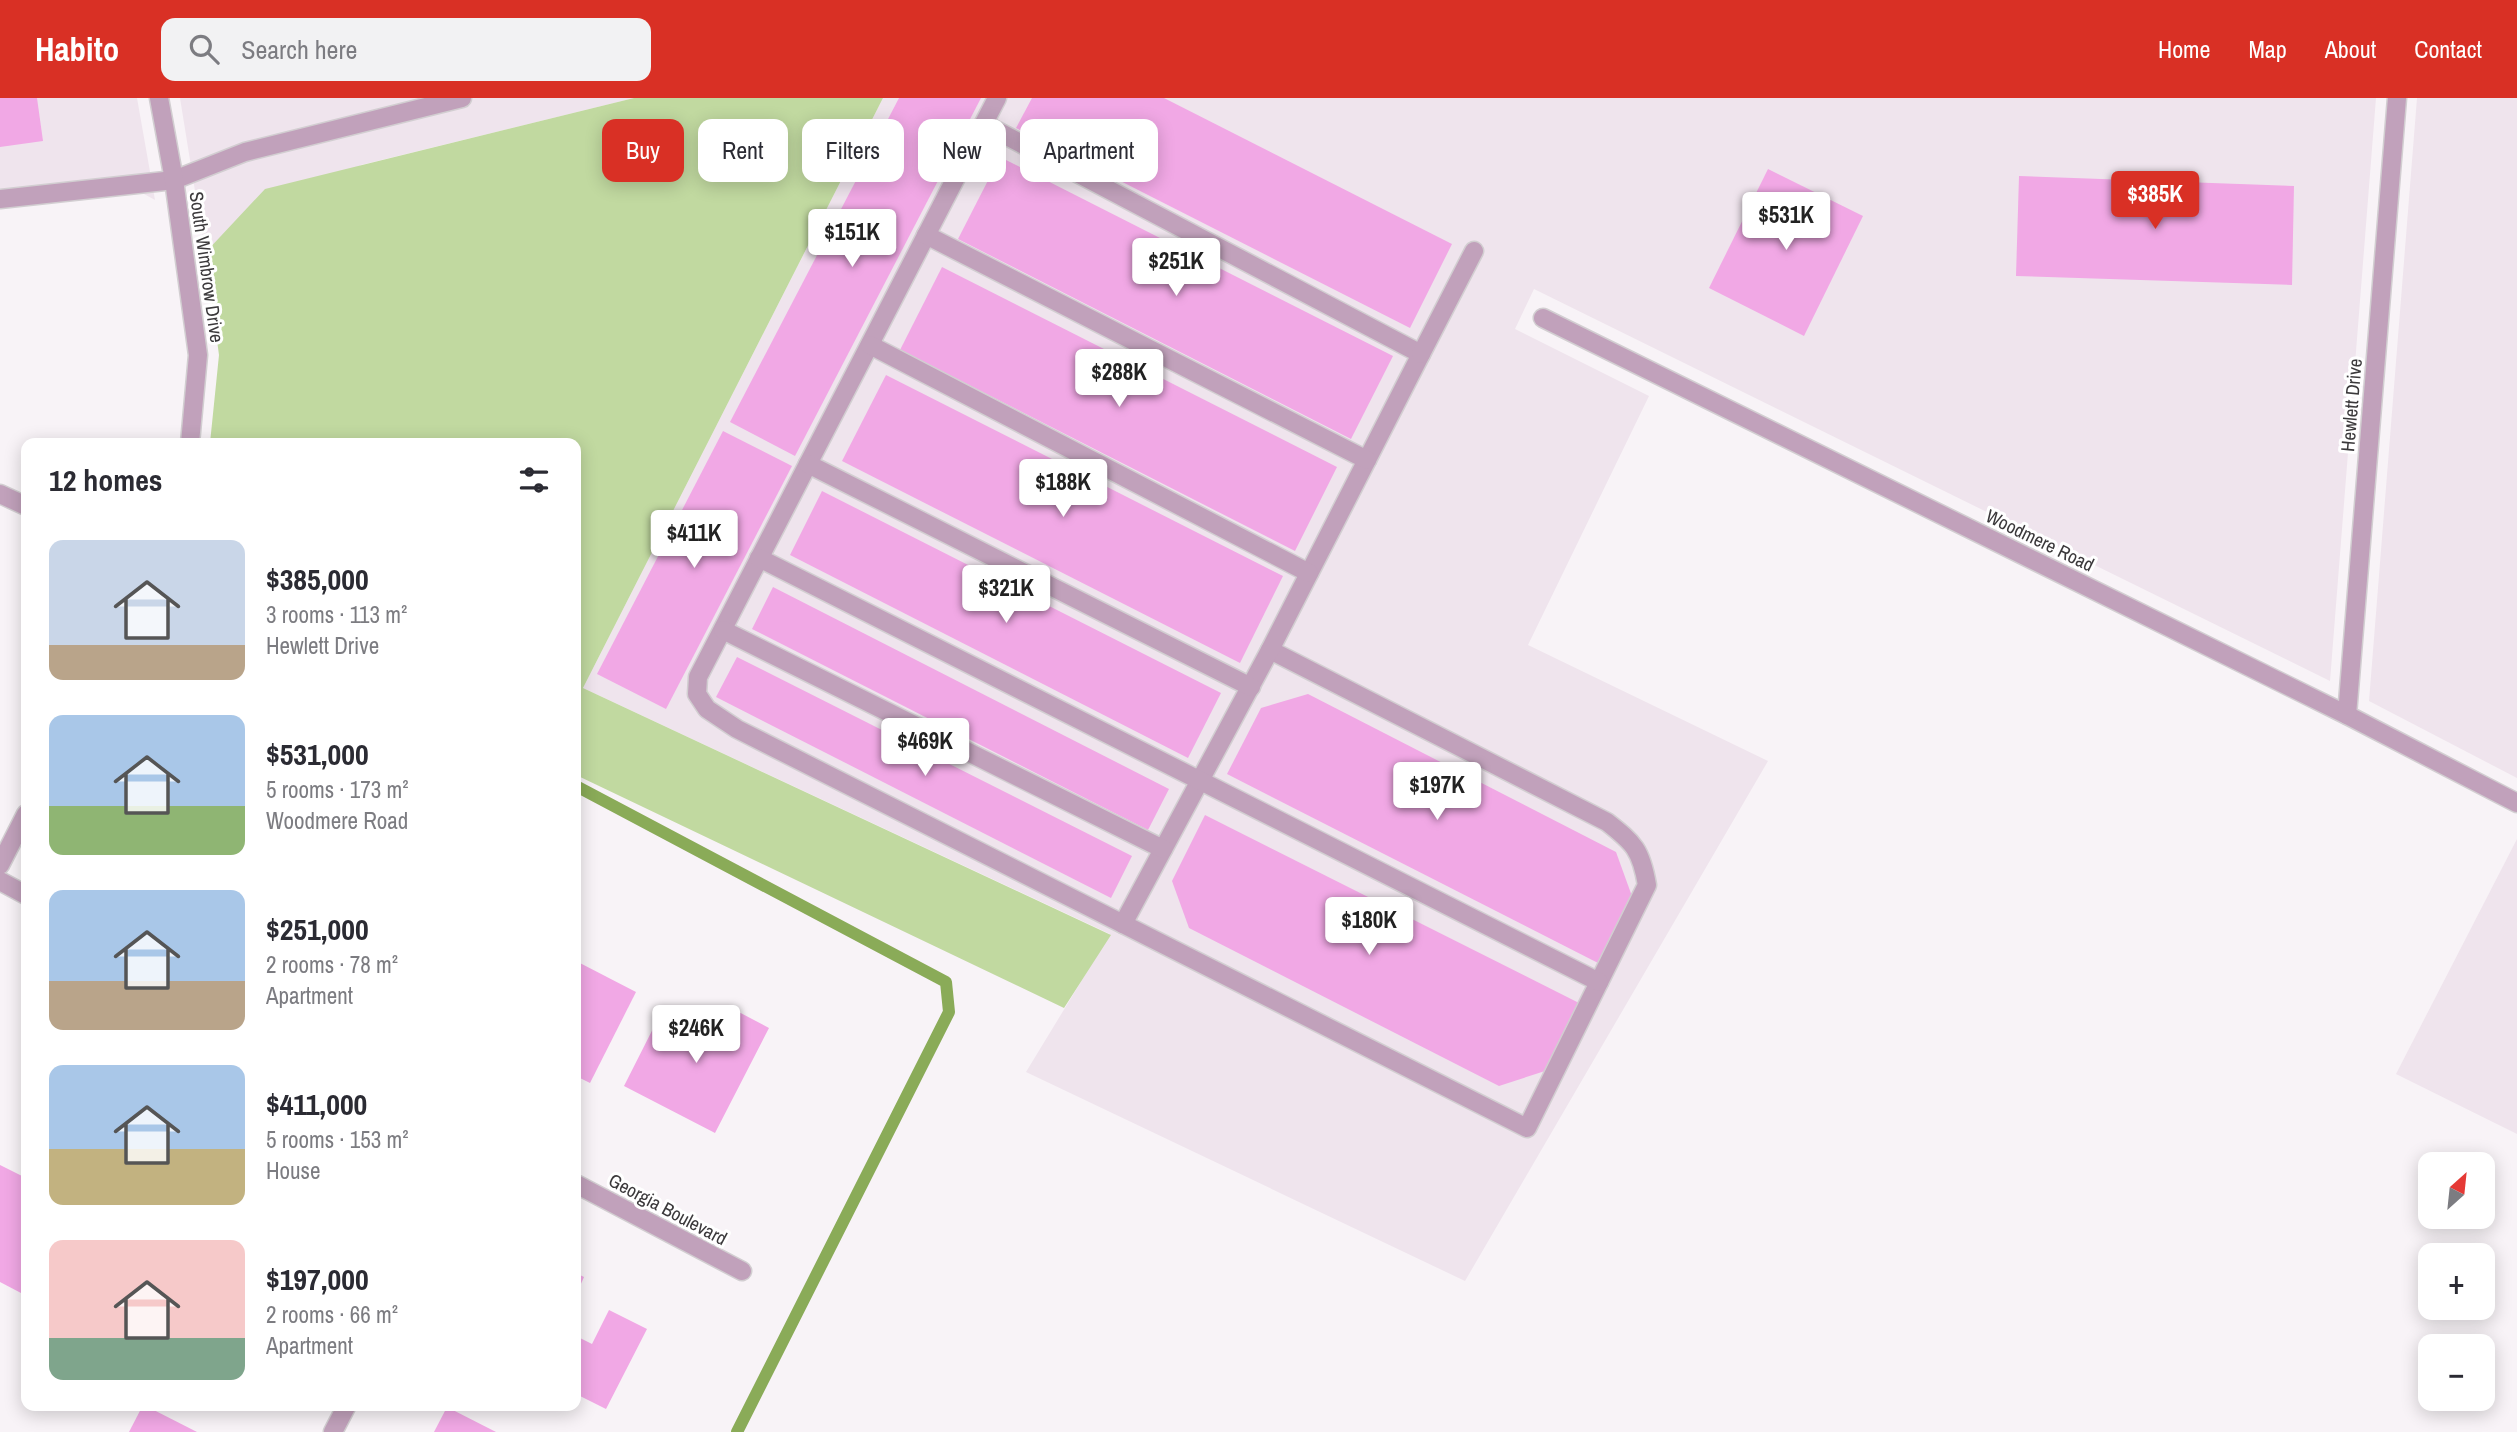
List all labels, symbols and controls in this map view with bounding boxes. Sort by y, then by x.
search box [161,18,651,81]
text: Habito [35,27,119,71]
icon: search [185,30,223,68]
text: Search here [241,32,357,67]
text: Home [2158,33,2210,65]
text: Map [2248,33,2287,65]
text: About [2325,33,2376,65]
text: Contact [2414,33,2482,65]
chip: Buy [602,119,684,182]
chip: Rent [698,119,788,182]
chip: Filters [802,119,904,182]
chip: New [918,119,1006,182]
chip: Apartment [1020,119,1158,182]
pin: $385K [2106,172,2204,231]
text: $385K [2127,178,2183,209]
street label: South Wimbrow Drive [184,190,230,344]
pin: $531K [1737,192,1835,252]
text: $531K [1758,199,1814,230]
pin: $151K [803,209,901,269]
text: $151K [824,216,880,247]
pin: $251K [1127,238,1225,298]
text: $251K [1148,245,1204,276]
pin: $288K [1070,350,1168,409]
text: $288K [1091,356,1147,387]
street label: Hewlett Drive [2334,357,2368,453]
text: 12 homes [49,460,163,500]
pin: $188K [1014,460,1112,519]
icon: filters [515,461,553,499]
text: $188K [1035,466,1091,497]
street label: Woodmere Road [1981,503,2099,577]
pin: $411K [645,510,743,570]
text: $411K [667,517,721,548]
text: $385,000 [266,559,369,599]
pin: $321K [957,566,1055,625]
icon: home [105,568,189,652]
text: $321K [978,572,1034,603]
text: 3 rooms · 113 m² [266,599,407,630]
text: Hewlett Drive [266,630,379,661]
pin: $469K [876,718,974,778]
text: $469K [897,725,953,756]
text: $531,000 [266,734,369,774]
icon: home [105,743,189,827]
pin: $197K [1388,762,1486,822]
text: $197K [1409,769,1465,800]
text: 5 rooms · 173 m² [266,774,409,805]
text: Woodmere Road [266,805,408,836]
pin: $180K [1320,898,1418,957]
text: $180K [1341,904,1397,935]
text: $251,000 [266,909,369,949]
icon: home [105,918,189,1002]
text: 2 rooms · 78 m² [266,949,398,980]
text: Apartment [266,980,353,1011]
pin: $246K [647,1006,745,1065]
text: $246K [668,1012,724,1043]
text: $411,000 [266,1084,367,1124]
icon: home [105,1093,189,1177]
text: 5 rooms · 153 m² [266,1124,409,1155]
north arrow [2418,1152,2496,1228]
map controls [2418,1152,2495,1411]
text: House [266,1155,321,1186]
street label: Georgia Boulevard [604,1167,732,1251]
button: + [2418,1243,2495,1320]
text: $197,000 [266,1259,369,1299]
icon: home [105,1268,189,1352]
text: 2 rooms · 66 m² [266,1299,398,1330]
text: Apartment [266,1330,353,1361]
button: − [2418,1334,2495,1411]

